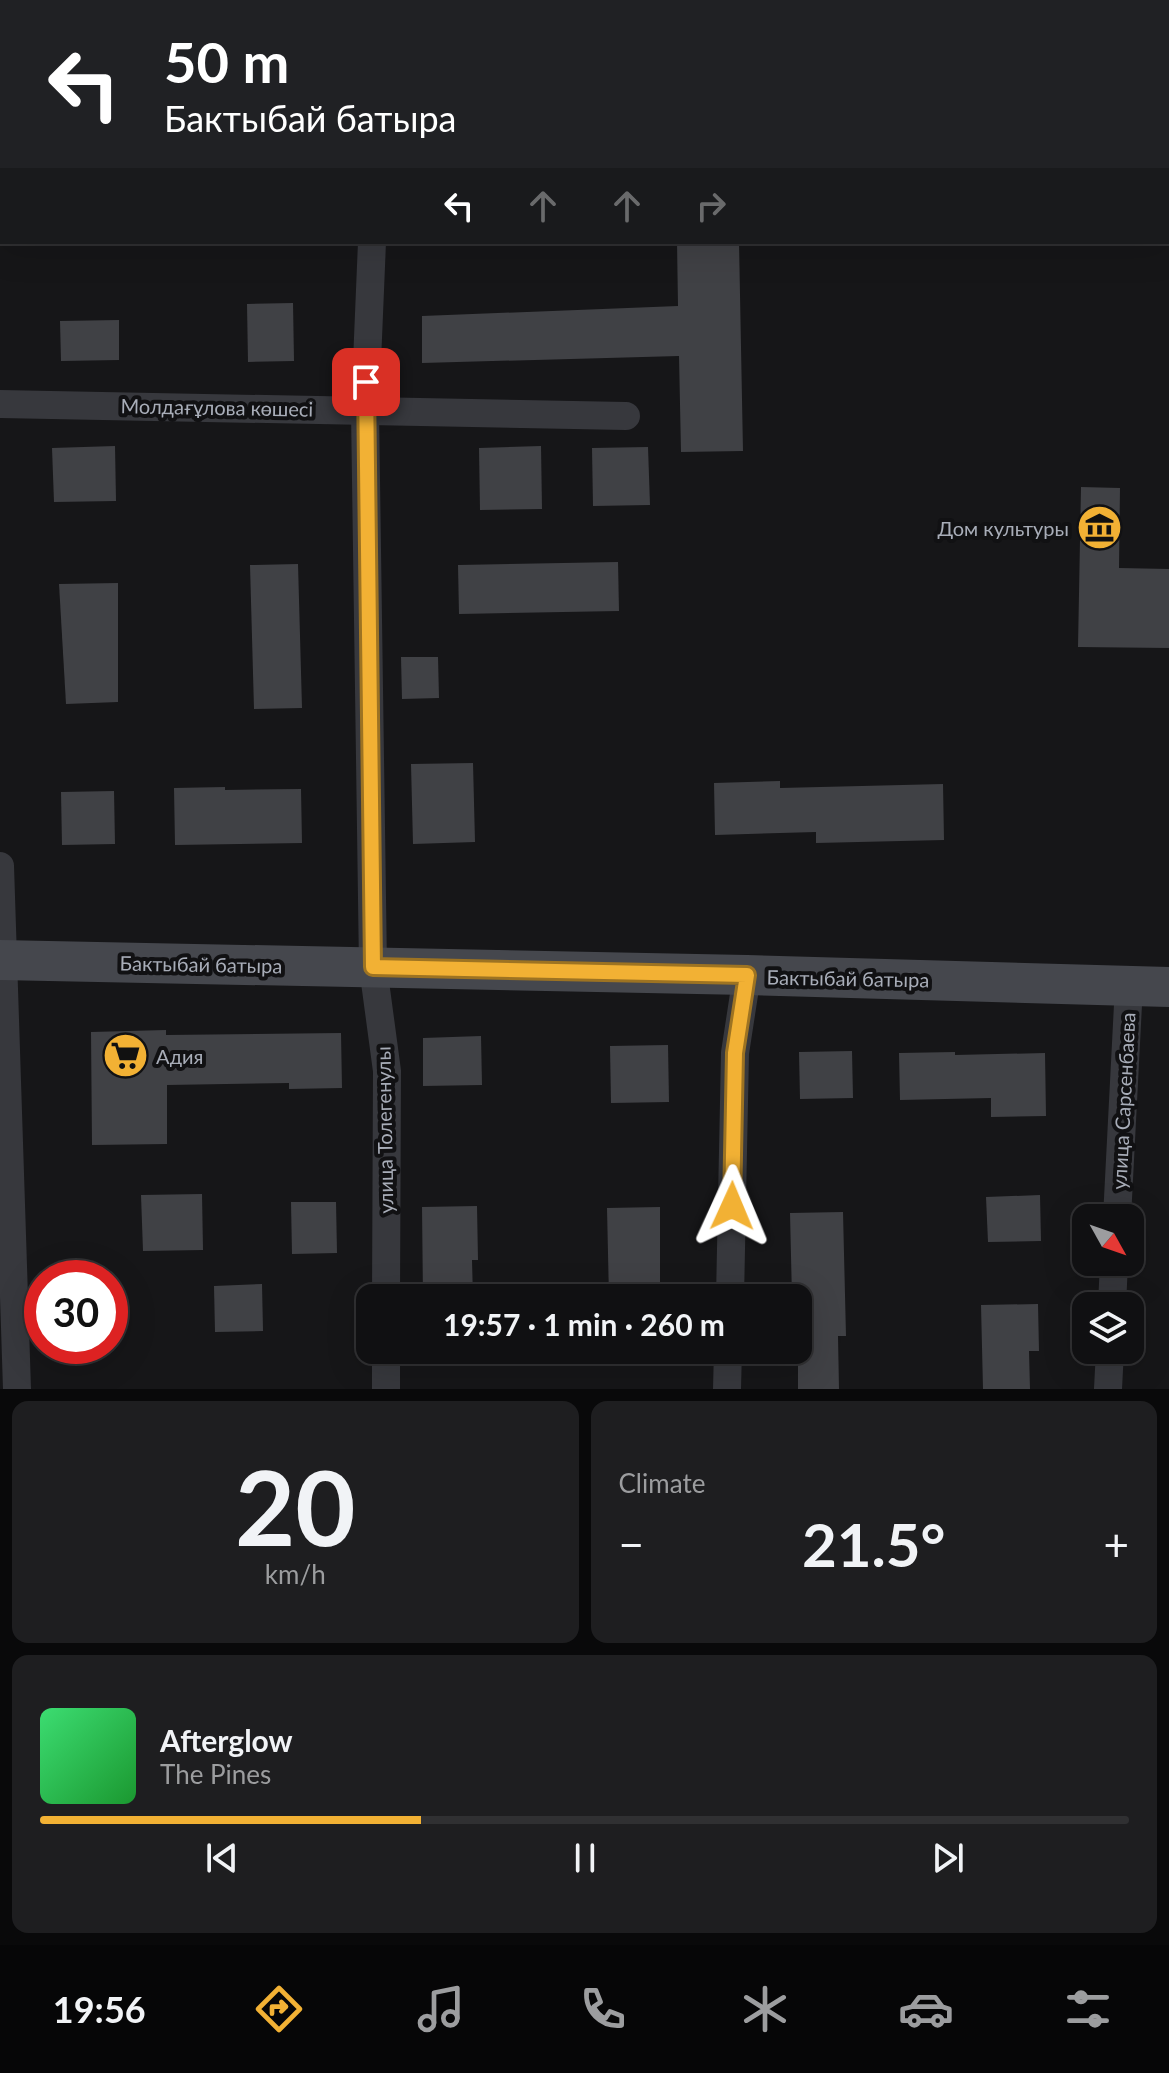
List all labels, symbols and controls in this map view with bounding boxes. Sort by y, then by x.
text: 50 m [164,28,289,95]
icon: left [32,32,136,136]
text: Бактыбай батыра [164,96,457,140]
icon: left [437,184,481,228]
icon: ahead [521,184,565,228]
icon: ahead [605,184,649,228]
icon: right [689,184,733,228]
pin [332,348,400,416]
icon: arrive [344,360,388,404]
street label: Молдағұлова көшесі [121,393,313,421]
museum icon: Дом культуры [1076,504,1124,552]
place label: Дом культуры [938,516,1069,540]
street label: Бактыбай батыра [120,951,282,977]
street label: Бактыбай батыра [767,965,929,991]
street label: улица Сарсенбаева [1106,1012,1140,1190]
supermarket icon: Адия [101,1032,149,1080]
place label: Адия [156,1044,203,1068]
street label: улица Толегенулы [371,1046,397,1214]
position arrow [690,1164,774,1248]
north arrow [1072,1204,1144,1276]
map controls [1072,1204,1144,1364]
speed limit sign: 30 [24,1260,128,1364]
button: layers [1072,1292,1144,1364]
text: 19:57 · 1 min · 260 m [443,1306,725,1342]
text: 20 [235,1443,356,1568]
text: Climate [619,1467,705,1499]
text: 21.5° [802,1508,946,1580]
text: − [619,1518,644,1570]
text: + [1103,1518,1129,1570]
text: km/h [265,1558,326,1590]
text: Afterglow [160,1722,293,1758]
text: The Pines [160,1758,271,1790]
icon: previous [200,1836,244,1880]
icon: pause [563,1836,607,1880]
icon: next [926,1836,970,1880]
icon: directions [251,1981,307,2037]
icon: music [413,1981,469,2037]
icon: phone [575,1981,631,2037]
icon: climate [737,1981,793,2037]
icon: car [898,1981,954,2037]
icon: filters [1060,1981,1116,2037]
text: 19:56 [53,1987,146,2031]

